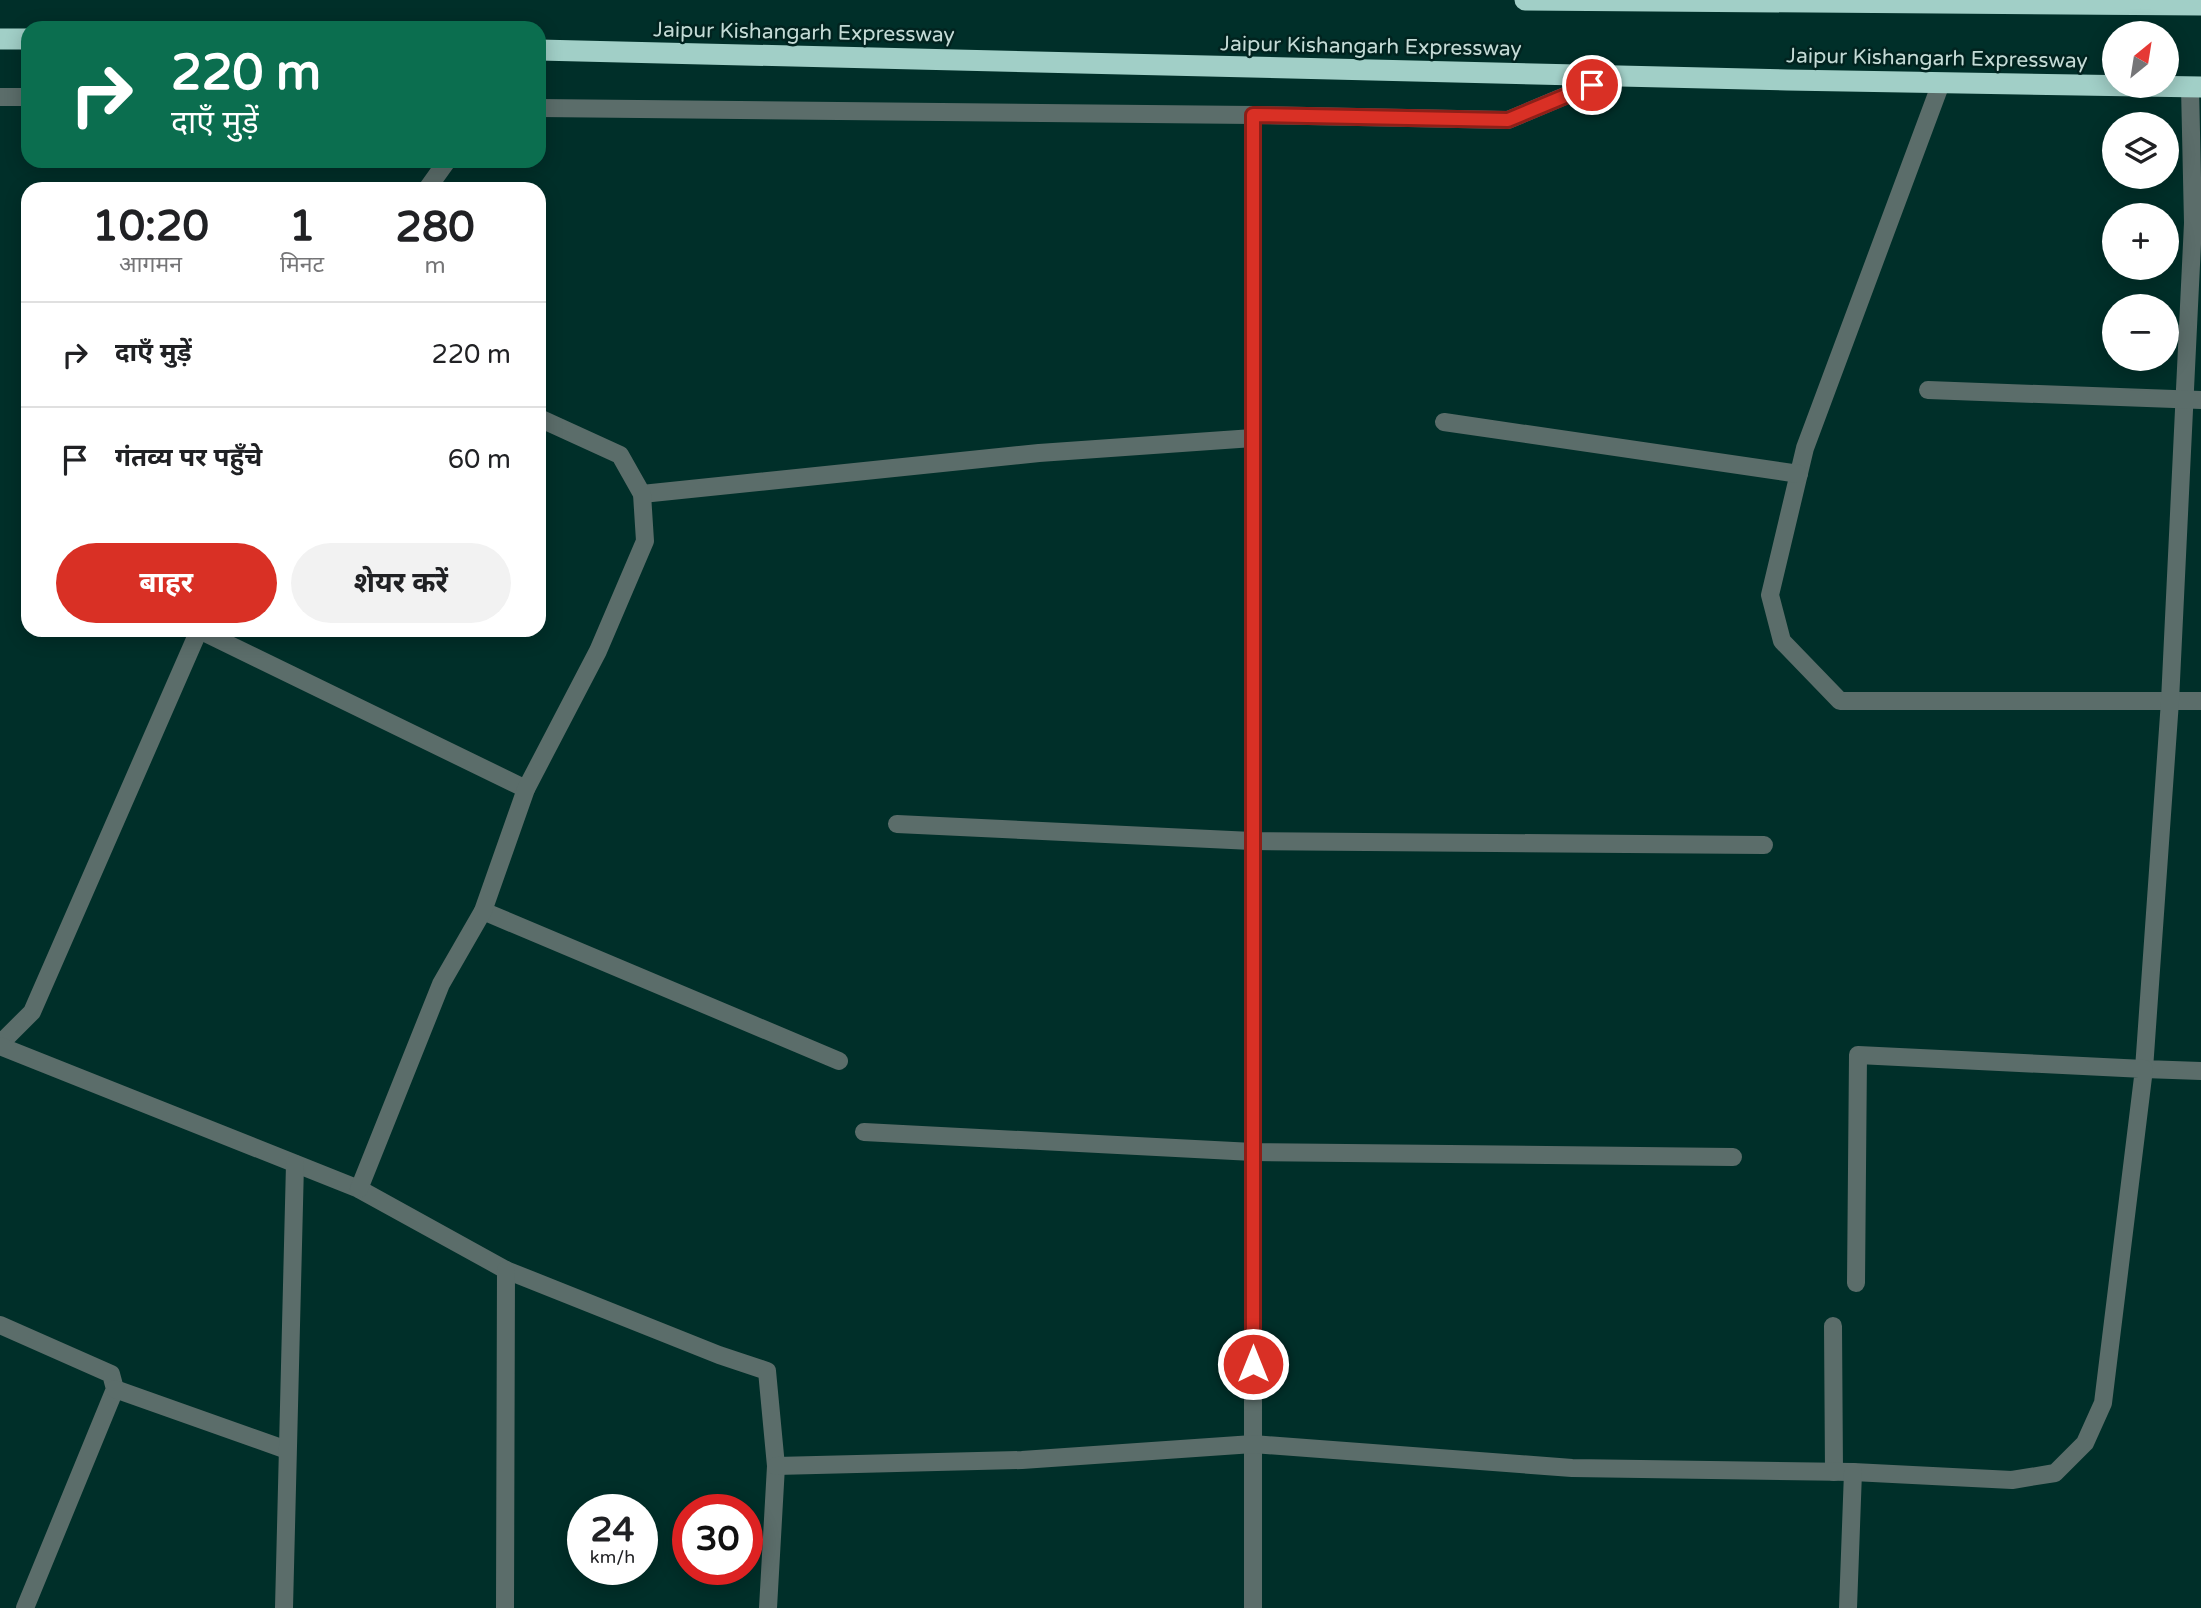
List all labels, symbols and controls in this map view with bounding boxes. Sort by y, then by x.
street label: Jaipur Kishangarh Expressway [653,17,955,48]
north arrow [2102,21,2179,98]
map controls [2102,21,2179,371]
street label: Jaipur Kishangarh Expressway [1220,31,1522,62]
street label: Jaipur Kishangarh Expressway [1786,43,2088,74]
text: 220 m [171,44,321,103]
icon: right [56,49,147,140]
pin [1562,55,1622,115]
icon: arrive [1573,66,1611,104]
text: दाएँ मुड़ें [171,104,259,142]
button: layers [2102,112,2179,189]
text: 10:20 [92,201,209,252]
text: 1 [289,201,315,252]
text: 280 [396,202,475,253]
button: + [2102,203,2179,280]
text: आगमन [119,251,182,279]
text: मिनट [280,251,324,279]
text: m [425,252,446,280]
button: − [2102,294,2179,371]
icon: right [56,336,94,374]
text: दाएँ मुड़ें [115,337,192,368]
text: 220 m [431,339,511,370]
icon: arrive [56,441,94,479]
text: गंतव्य पर पहुँचे [115,442,262,473]
text: 60 m [448,444,511,475]
button: बाहर [56,543,277,623]
button: शेयर करें [291,543,511,623]
position arrow [1216,1327,1290,1401]
speed limit sign: 30 [672,1494,763,1585]
text: 24 [591,1509,634,1551]
text: km/h [590,1546,635,1568]

